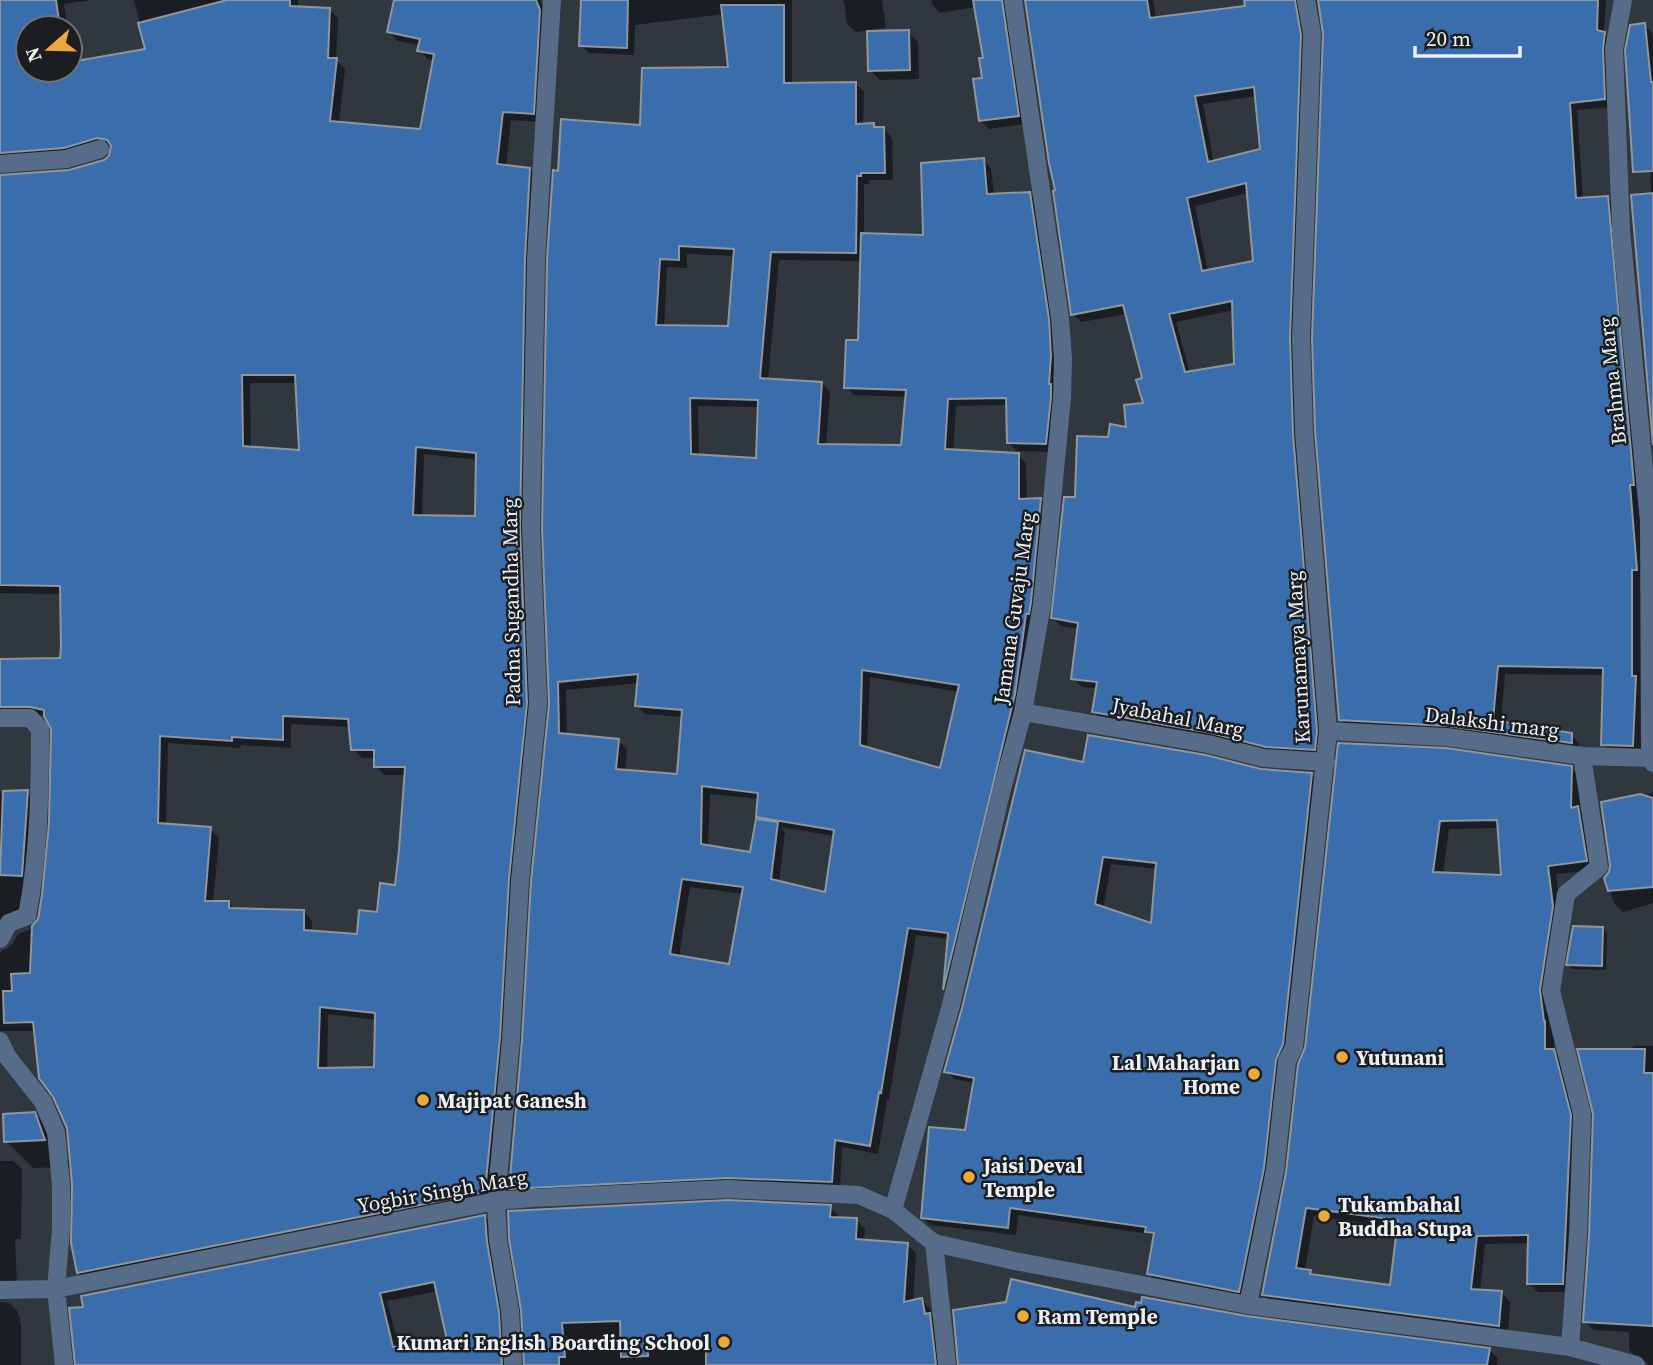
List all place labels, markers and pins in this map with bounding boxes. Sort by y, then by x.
place label: Yutunani [1356,1043,1444,1072]
place label: Lal Maharjan Home [1112,1048,1240,1101]
marker: Yutunani [1334,1049,1350,1065]
marker: Lal Maharjan Home [1246,1066,1262,1082]
place label: Majipat Ganesh [437,1086,587,1115]
marker: Majipat Ganesh [415,1092,431,1108]
place label: Jaisi Deval Temple [981,1151,1083,1204]
marker: Jaisi Deval Temple [961,1169,977,1185]
place label: Tukambahal Buddha Stupa [1338,1190,1473,1243]
marker: Tukambahal Buddha Stupa [1316,1208,1332,1224]
place label: Ram Temple [1037,1302,1158,1331]
marker: Ram Temple [1015,1308,1031,1324]
place label: Kumari English Boarding School [396,1328,710,1357]
marker: Kumari English Boarding School [716,1334,732,1350]

